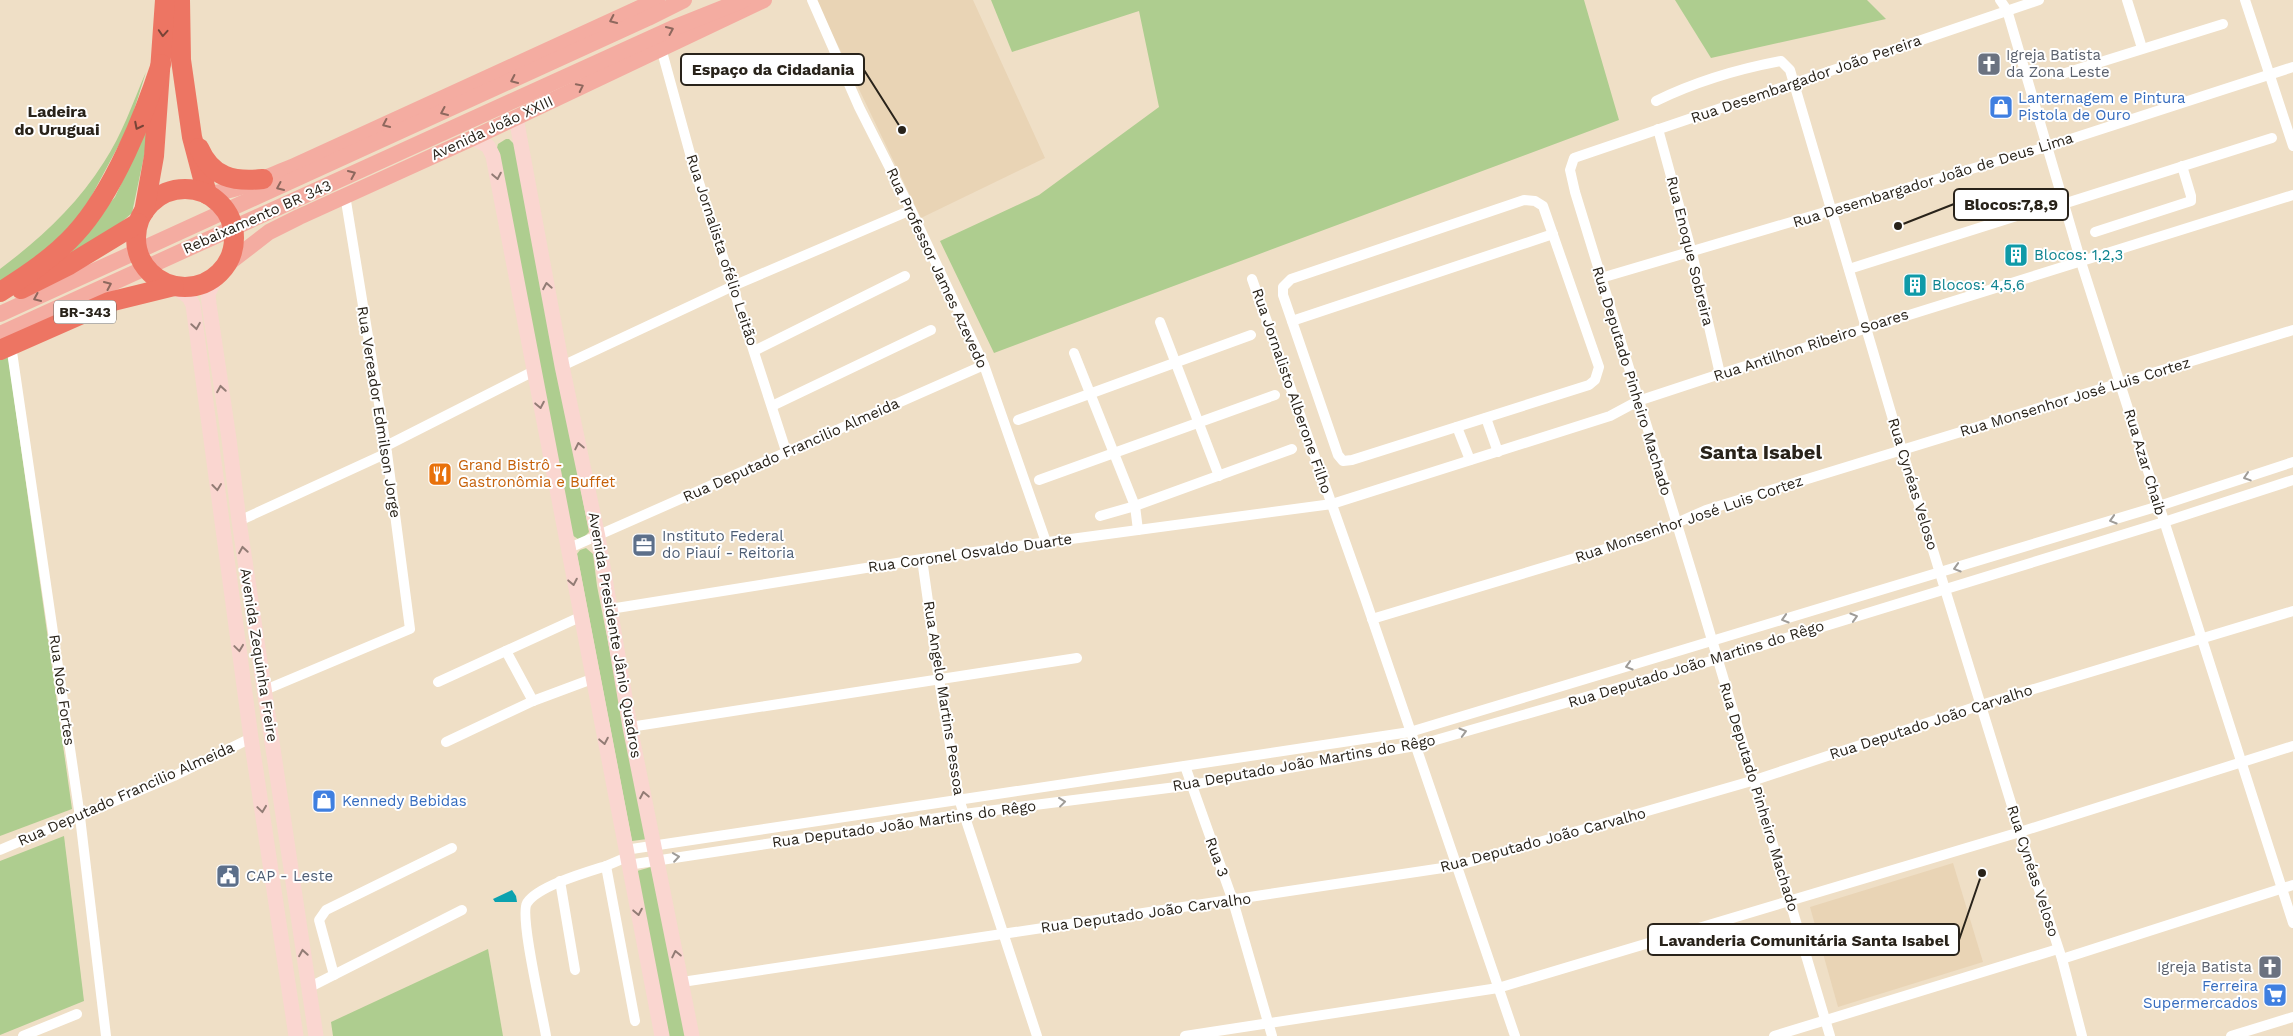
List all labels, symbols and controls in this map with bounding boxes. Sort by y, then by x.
one-way arrow [609,14,618,25]
one-way arrow [665,25,674,36]
one-way arrow [158,30,169,38]
street label: Rua Desembargador João Pereira [1689,31,1924,127]
place label: Igreja Batista da Zona Leste [2006,46,2110,81]
church icon: Igreja Batista da Zona Leste [1976,51,2002,77]
callout: Espaço da Cidadania [681,54,864,85]
text: Espaço da Cidadania [692,60,855,79]
one-way arrow [510,74,519,84]
one-way arrow [575,83,584,93]
place label: Lanternagem e Pintura Pistola de Ouro [2018,89,2186,124]
street label: Avenida João XXIII [428,92,556,164]
shop icon: Lanternagem e Pintura Pistola de Ouro [1988,94,2014,120]
district label: Ladeira do Uruguai [14,102,100,139]
one-way arrow [440,106,449,116]
one-way arrow [382,118,391,129]
one-way arrow [134,121,144,130]
street label: Rua Desembargador João de Deus Lima [1791,129,2076,231]
street label: Rua Jornalista ofélio Leitão [682,152,762,348]
street label: Rua Professor James Azevedo [883,165,991,371]
one-way arrow [347,170,356,181]
one-way arrow [491,172,501,181]
street label: Rua Enoque Sobreira [1663,174,1717,328]
street label: Rebaixamento BR 343 [180,176,334,258]
one-way arrow [276,180,285,191]
callout: Blocos:7,8,9 [1954,189,2068,220]
text: Blocos:7,8,9 [1964,195,2058,214]
building icon: Blocos: 1,2,3 [2003,242,2029,268]
place label: Blocos: 1,2,3 [2034,246,2123,264]
street label: Rua Deputado Pinheiro Machado [1588,264,1676,498]
building icon: Blocos: 4,5,6 [1902,272,1928,298]
place label: Blocos: 4,5,6 [1932,276,2025,294]
one-way arrow [103,281,112,291]
one-way arrow [543,282,553,291]
street label: Rua Jornalisto Alberone Filho [1248,286,1336,496]
one-way arrow [33,291,42,302]
road number: BR-343 [54,300,116,324]
street label: Rua Vereador Edmilson Jorge [353,305,405,519]
street label: Rua Antilhon Ribeiro Soares [1711,305,1911,385]
one-way arrow [190,322,201,330]
street label: Rua Monsenhor José Luis Cortez [1958,353,2192,441]
one-way arrow [217,385,227,394]
street label: Rua Deputado Francilio Almeida [680,394,902,506]
one-way arrow [534,400,545,409]
street label: Rua Azar Chaib [2120,407,2170,517]
street label: Rua Cynéas Veloso [1884,416,1942,552]
district label: Santa Isabel [1700,440,1822,464]
one-way arrow [574,441,585,450]
place label: Grand Bistrô - Gastronômia e Buffet [458,456,616,491]
restaurant icon: Grand Bistrô - Gastronômia e Buffet [427,461,453,487]
street label: Rua Monsenhor José Luis Cortez [1573,471,1805,567]
one-way arrow [2243,471,2251,481]
one-way arrow [211,483,222,491]
street label: Avenida Presidente Jânio Quadros [584,511,646,760]
one-way arrow [2109,515,2117,525]
place label: Instituto Federal do Piauí - Reitoria [662,527,795,562]
street label: Rua Coronel Osvaldo Duarte [867,530,1073,576]
office icon: Instituto Federal do Piauí - Reitoria [631,532,657,558]
one-way arrow [239,546,249,555]
one-way arrow [1954,562,1962,572]
street label: Avenida Zequinha Freire [236,567,282,743]
one-way arrow [568,577,578,586]
street label: Rua Angelo Martins Pessoa [920,599,968,797]
one-way arrow [1850,612,1858,622]
one-way arrow [1781,614,1789,624]
street label: Rua Deputado João Martins do Rêgo [1566,616,1826,712]
street label: Rua Noé Fortes [45,633,79,747]
one-way arrow [233,645,244,653]
one-way arrow [1626,661,1634,671]
street label: Rua Deputado Pinheiro Machado [1715,680,1803,914]
street label: Rua Deputado João Carvalho [1827,681,2035,763]
one-way arrow [1459,728,1467,738]
street label: Rua Deputado João Martins do Rêgo [1171,731,1437,795]
one-way arrow [599,737,609,746]
street label: Rua Deputado Francilio Almeida [15,738,237,850]
shop icon: Kennedy Bebidas [311,788,337,814]
one-way arrow [639,790,650,799]
place label: Kennedy Bebidas [342,792,467,810]
street label: Rua Deputado João Martins do Rêgo [771,797,1037,851]
one-way arrow [1059,797,1067,808]
street label: Rua Cynéas Veloso [2003,803,2063,939]
street label: Rua Deputado João Carvalho [1438,804,1648,876]
one-way arrow [256,805,267,813]
street label: Rua 3 [1202,835,1232,879]
one-way arrow [673,852,681,863]
public building icon: CAP - Leste [215,863,241,889]
place label: CAP - Leste [246,867,333,885]
street label: Rua Deputado João Carvalho [1040,889,1252,937]
one-way arrow [632,908,642,917]
callout: Lavanderia Comunitária Santa Isabel [1648,924,1959,955]
text: Lavanderia Comunitária Santa Isabel [1659,931,1950,950]
one-way arrow [298,949,308,958]
one-way arrow [671,949,682,958]
church icon: Igreja Batista [2257,954,2283,980]
place label: Igreja Batista [2157,958,2253,976]
place label: Ferreira Supermercados [2143,977,2259,1012]
supermarket icon: Ferreira Supermercados [2262,982,2288,1008]

